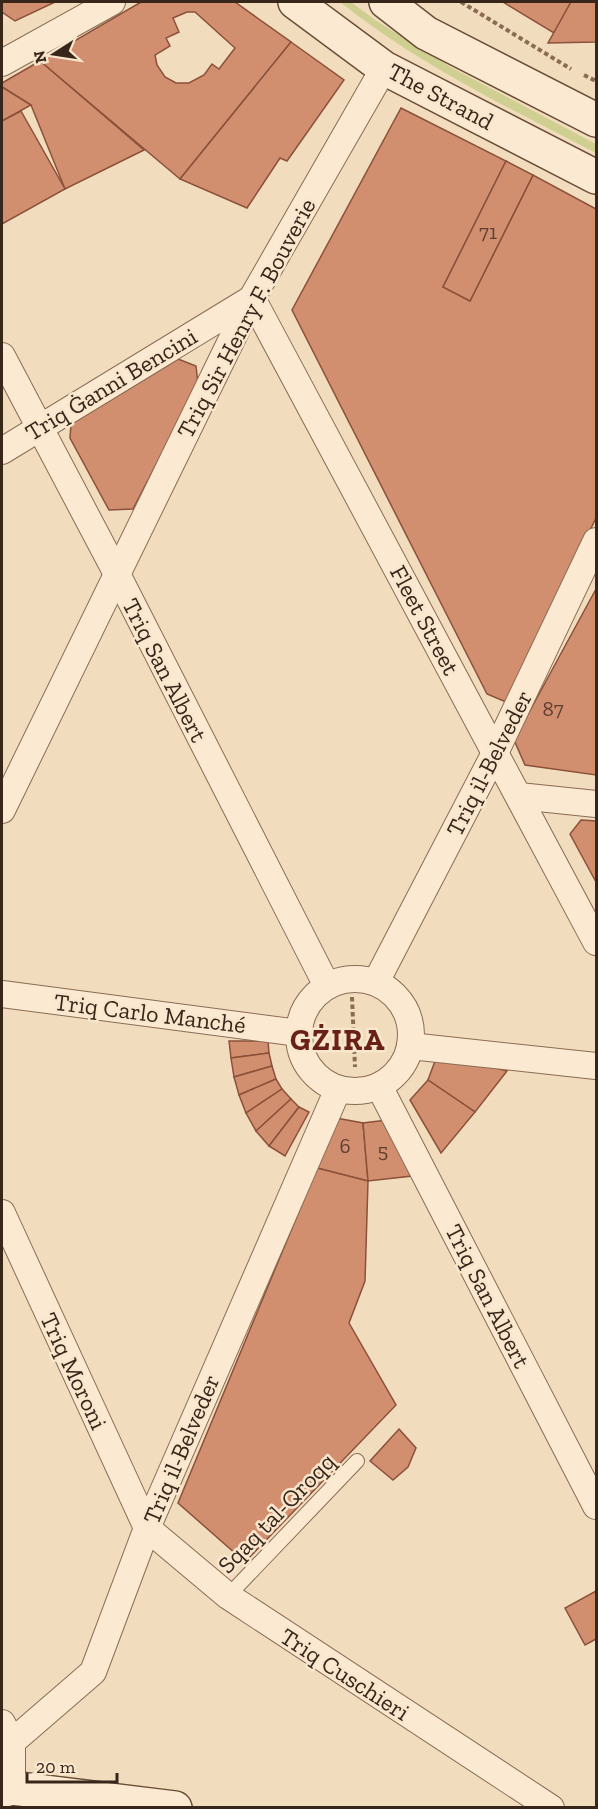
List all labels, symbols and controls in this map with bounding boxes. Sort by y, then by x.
north arrow [24,24,84,84]
text: N [29,49,50,65]
street label: The Strand [383,56,499,136]
street label: Triq Sir Henry F. Bouverie [170,193,322,443]
house number: 71 [479,219,497,244]
street label: Triq Ġanni Bencini [20,321,202,447]
street label: Fleet Street [384,560,466,680]
street label: Triq San Albert [116,593,214,747]
street label: Triq il-Belveder [440,685,538,841]
house number: 87 [542,696,564,721]
street label: Triq Carlo Manché [53,987,247,1039]
district label: GŻIRA [290,1022,386,1058]
house number: 6 [339,1133,351,1158]
house number: 5 [378,1138,388,1163]
street label: Triq San Albert [439,1219,537,1373]
street label: Triq Moroni [34,1308,114,1434]
street label: Triq il-Belveder [136,1370,226,1528]
street label: Sqaq tal-Qroqq [211,1447,341,1579]
street label: Triq Cuschieri [275,1621,415,1727]
scale bar [27,1746,117,1784]
text: 20 m [36,1756,76,1778]

